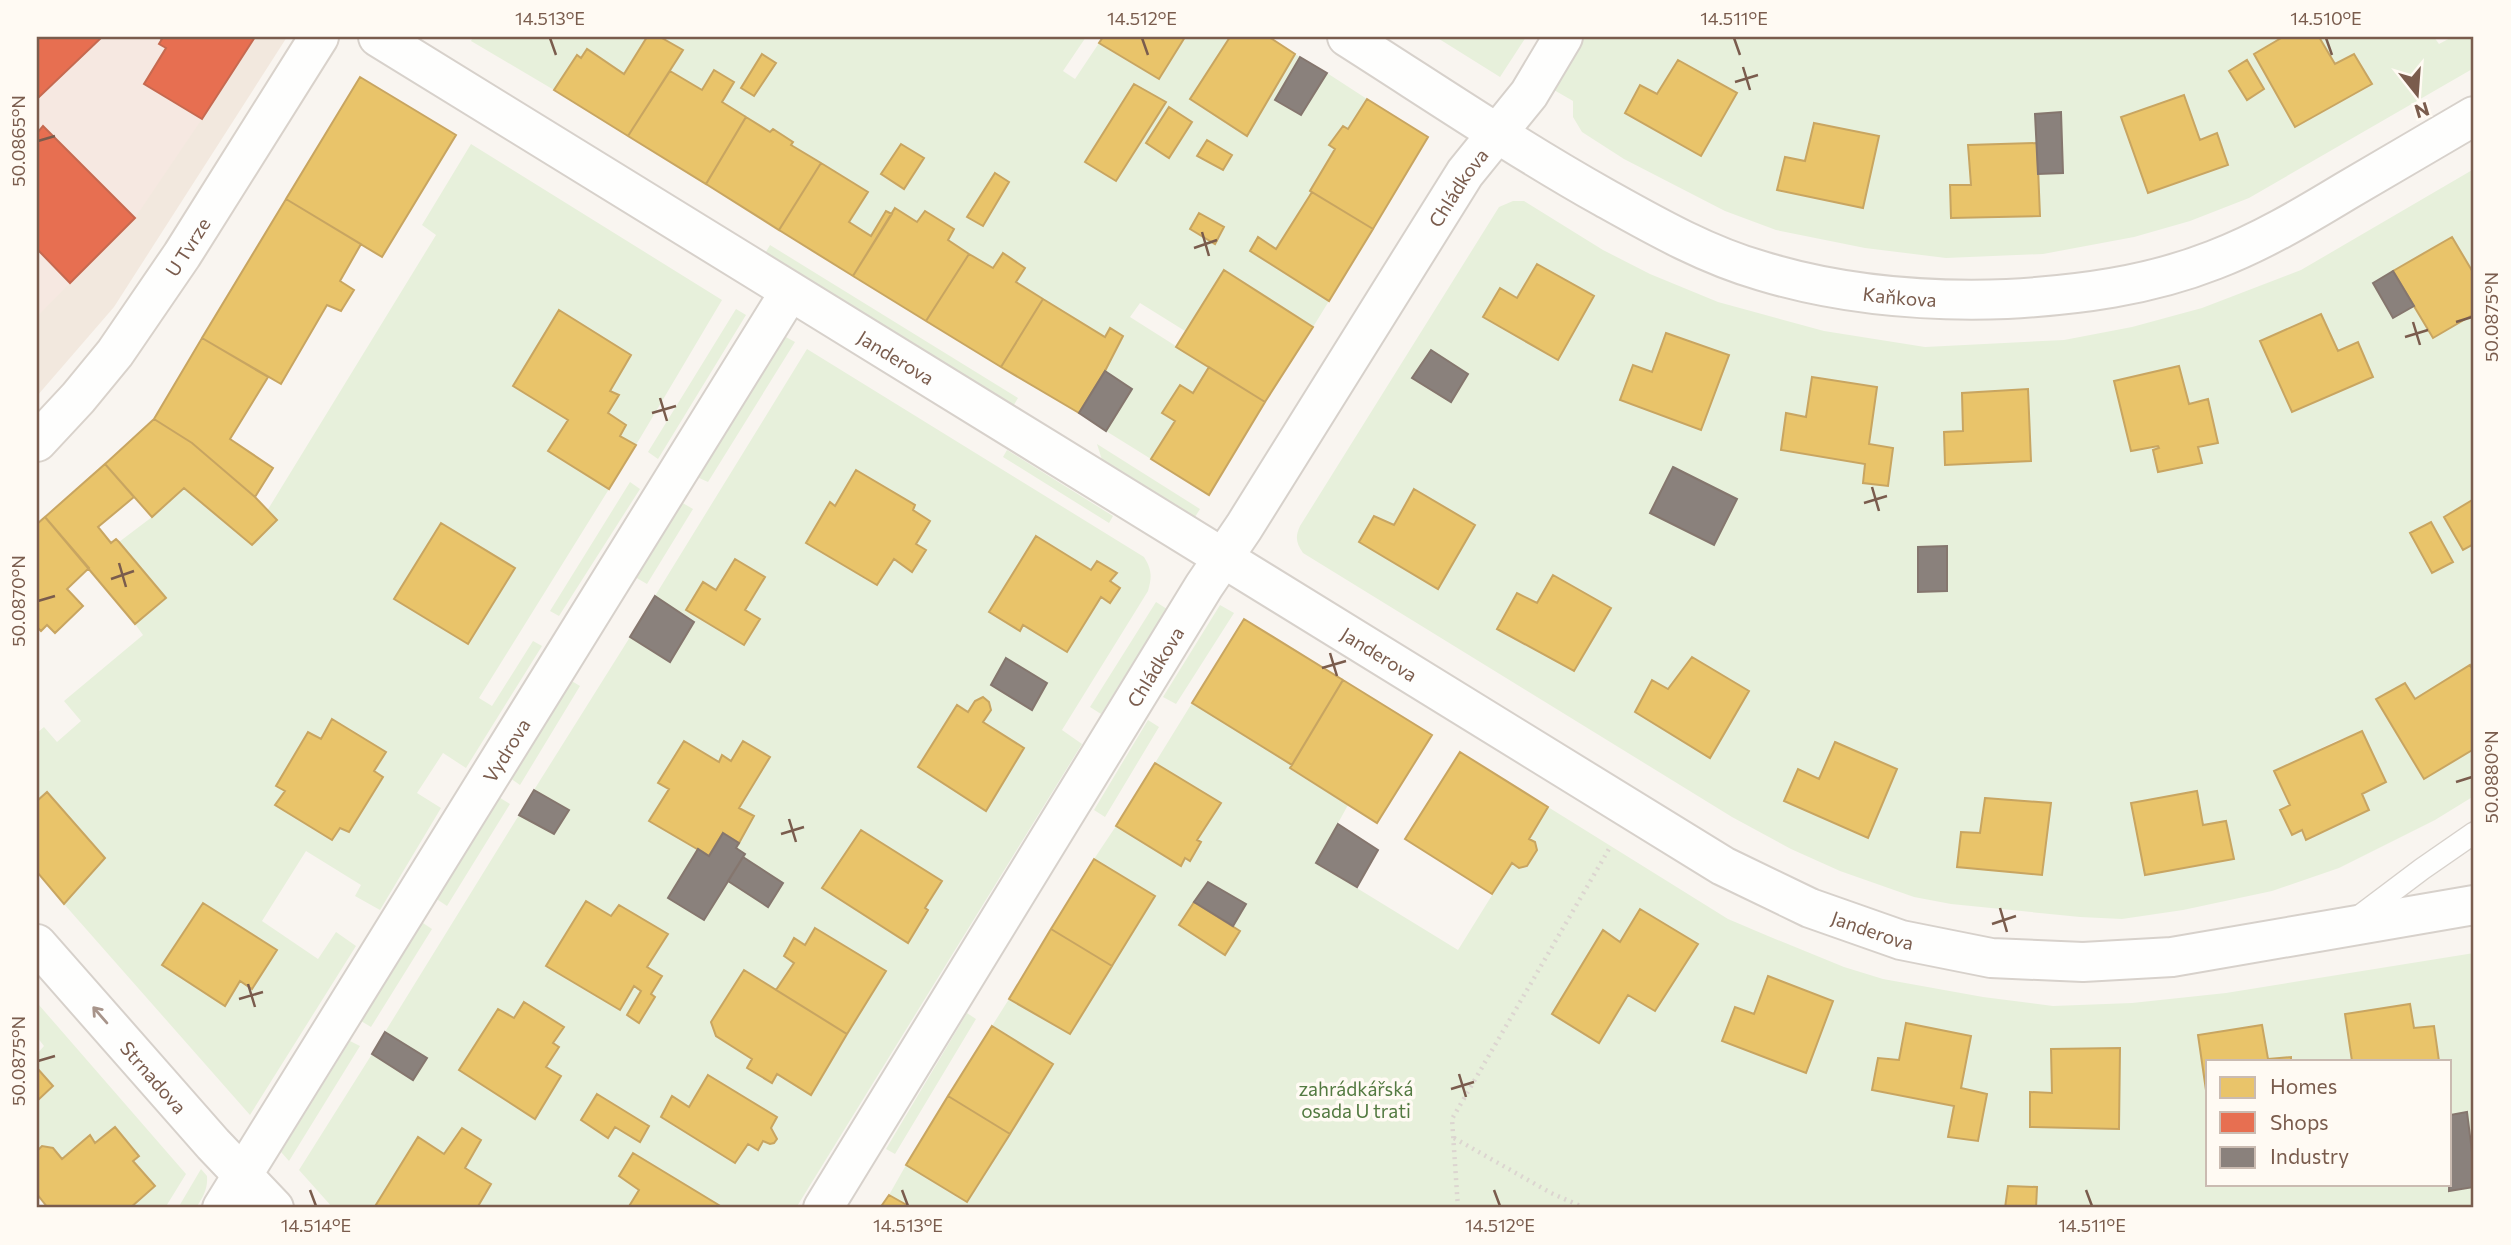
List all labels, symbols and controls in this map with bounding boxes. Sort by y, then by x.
text: 14.513°E [515,7,585,29]
text: 14.512°E [1107,7,1177,29]
text: 14.511°E [1700,7,1768,29]
text: 14.510°E [2290,7,2362,29]
north arrow [2382,60,2452,130]
text: 50.0865°N [7,95,29,187]
text: N [2412,98,2432,124]
street label: Chládkova [1423,143,1492,231]
street label: U Tvrze [160,213,214,280]
text: 50.0875°N [2480,272,2502,362]
street label: Kaňkova [1861,281,1937,310]
street label: Janderova [854,325,939,389]
text: 50.0870°N [7,555,29,647]
street label: Janderova [1337,621,1422,686]
street label: Chládkova [1121,622,1188,711]
street label: Vydrova [477,714,534,786]
text: 50.0880°N [2480,730,2502,824]
street label: Janderova [1829,905,1916,954]
one-way arrow [91,1007,108,1024]
text: 50.0875°N [7,1016,29,1106]
street label: Strnadova [116,1036,192,1118]
legend [2206,1060,2452,1186]
text: Homes [2270,1073,2337,1098]
park label: zahrádkářská osada U trati [1299,1077,1413,1122]
text: Shops [2270,1109,2329,1134]
text: Industry [2270,1143,2349,1168]
text: 14.514°E [281,1214,351,1236]
text: 14.513°E [873,1214,943,1236]
text: 14.512°E [1465,1214,1535,1236]
text: 14.511°E [2058,1214,2126,1236]

